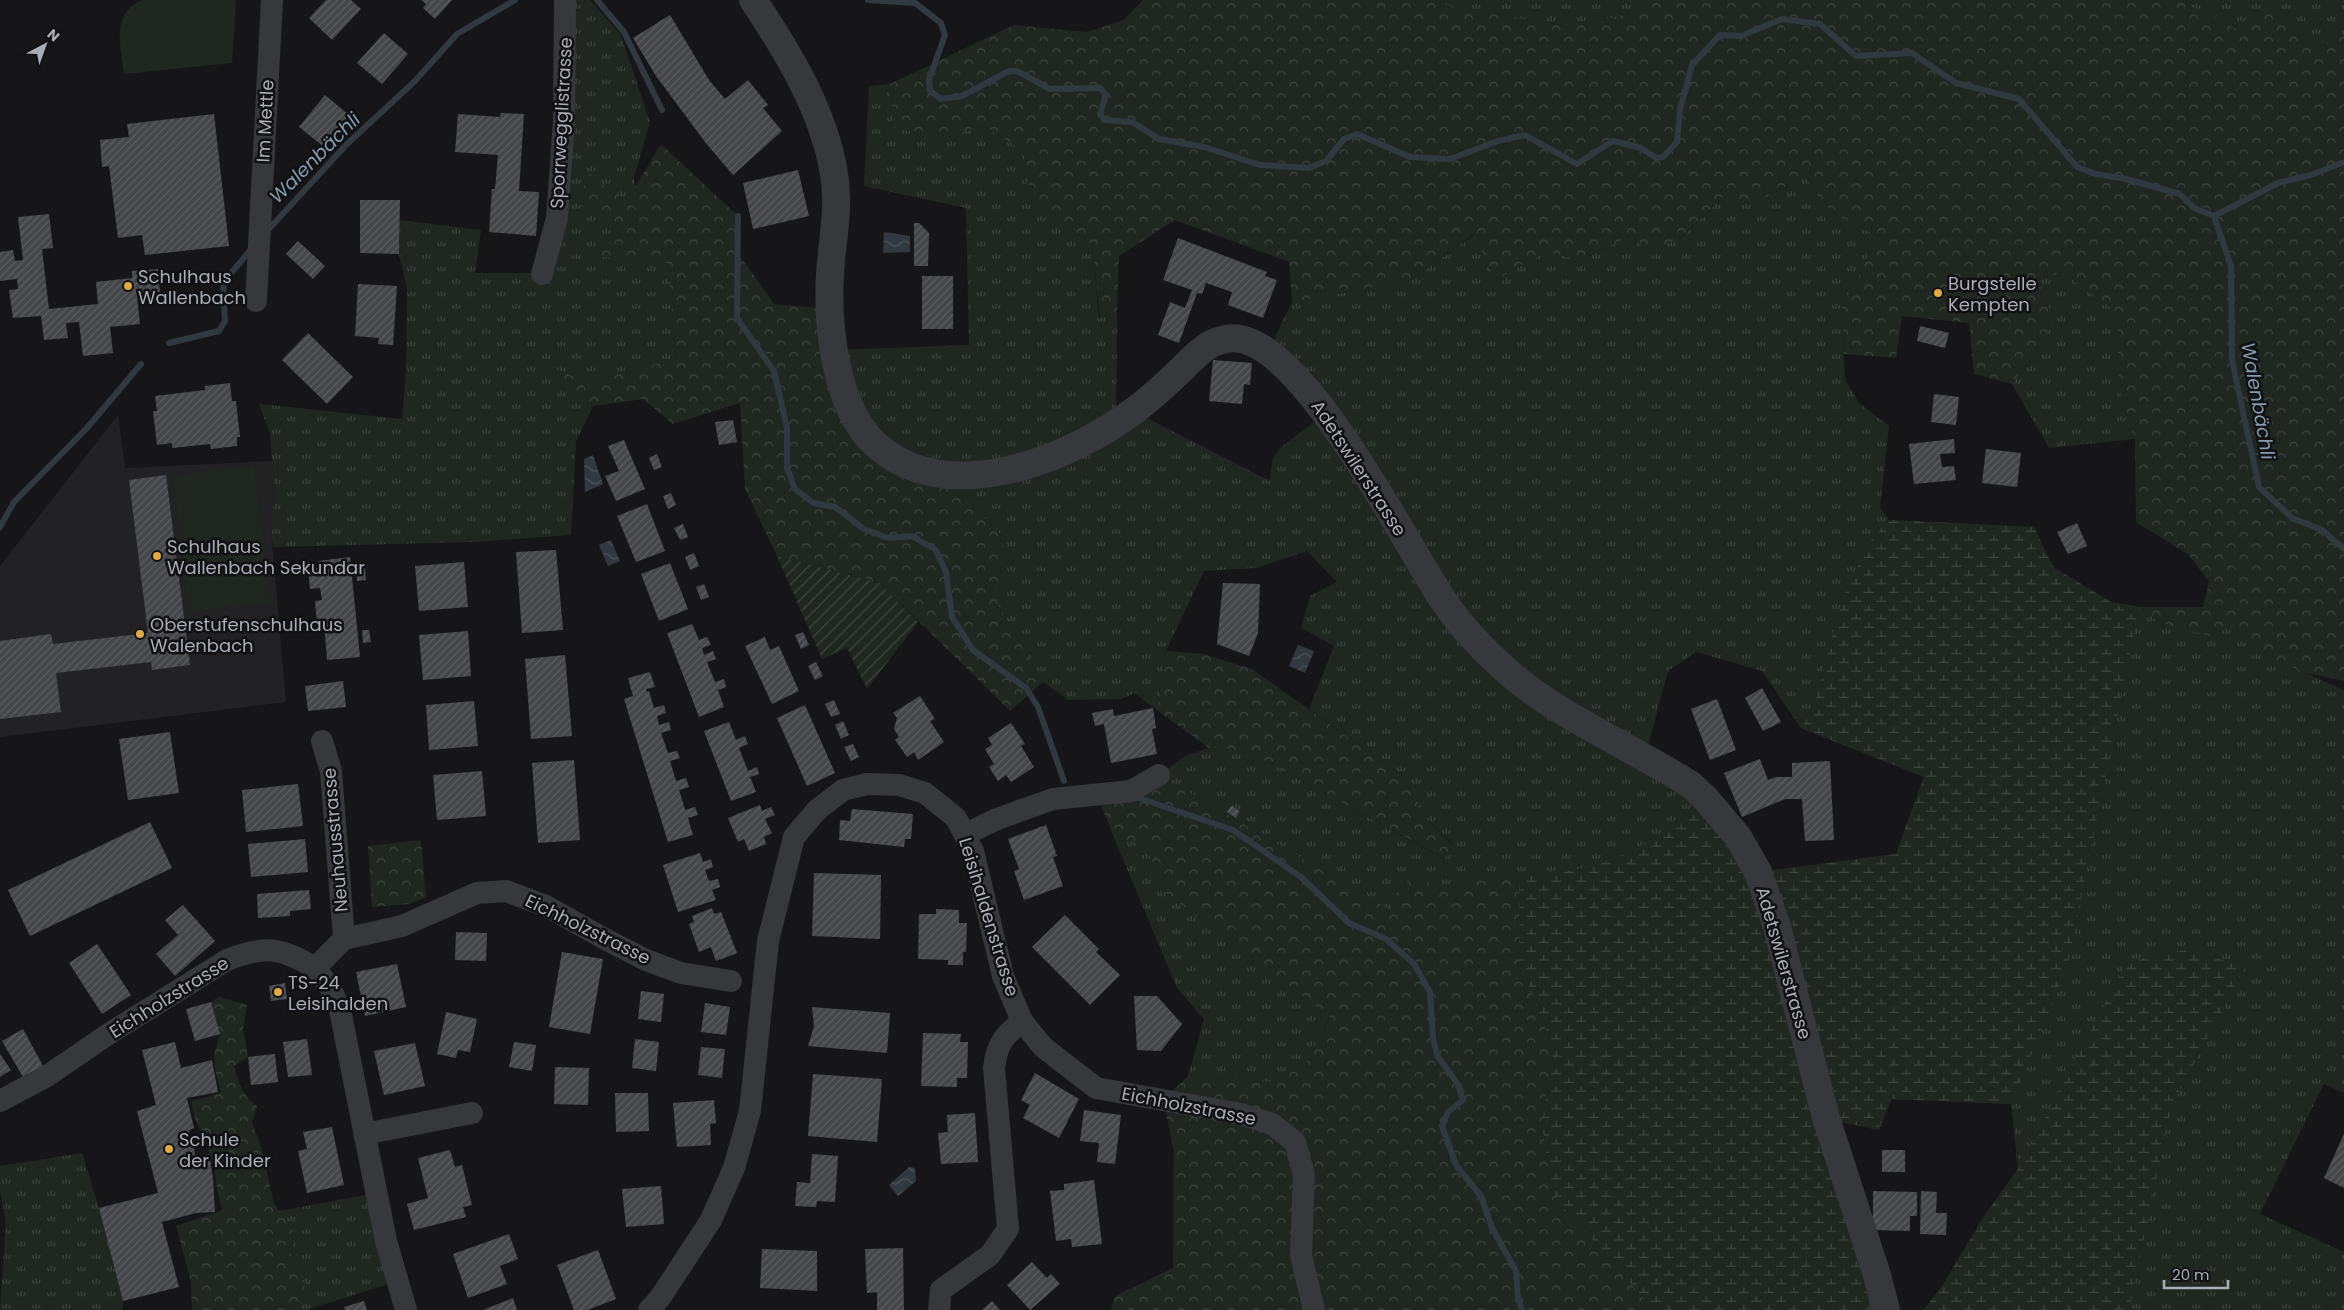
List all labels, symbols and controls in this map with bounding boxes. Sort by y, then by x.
north arrow [20,20,70,70]
text: N [43,24,64,46]
street label: Sporrwegglistrasse [544,37,578,209]
street label: Im Mettle [250,79,280,163]
water label: Walenbächli [263,106,367,210]
place label: Schulhaus Wallenbach [138,264,246,310]
place label: Burgstelle Kempten [1948,271,2037,317]
marker: Schulhaus Wallenbach [122,280,134,292]
marker: Burgstelle Kempten [1932,287,1944,299]
water label: Walenbächli [2234,340,2282,462]
street label: Adetswilerstrasse [1306,395,1412,541]
place label: Schulhaus Wallenbach Sekundar [167,534,365,580]
marker: Schulhaus Wallenbach Sekundar [151,550,163,562]
place label: Oberstufenschulhaus Walenbach [150,612,343,658]
marker: Oberstufenschulhaus Walenbach [134,628,146,640]
street label: Neuhausstrasse [316,767,354,913]
street label: Leisihaldenstrasse [953,834,1025,1000]
street label: Adetswilerstrasse [1750,884,1818,1042]
street label: Eichholzstrasse [521,888,655,970]
street label: Eichholzstrasse [104,950,234,1044]
place label: TS-24 Leisihalden [288,970,388,1016]
marker: TS-24 Leisihalden [272,986,284,998]
street label: Eichholzstrasse [1120,1081,1258,1131]
place label: Schule der Kinder [179,1127,271,1173]
marker: Schule der Kinder [163,1143,175,1155]
scale bar [2164,1258,2228,1290]
text: 20 m [2172,1264,2210,1285]

